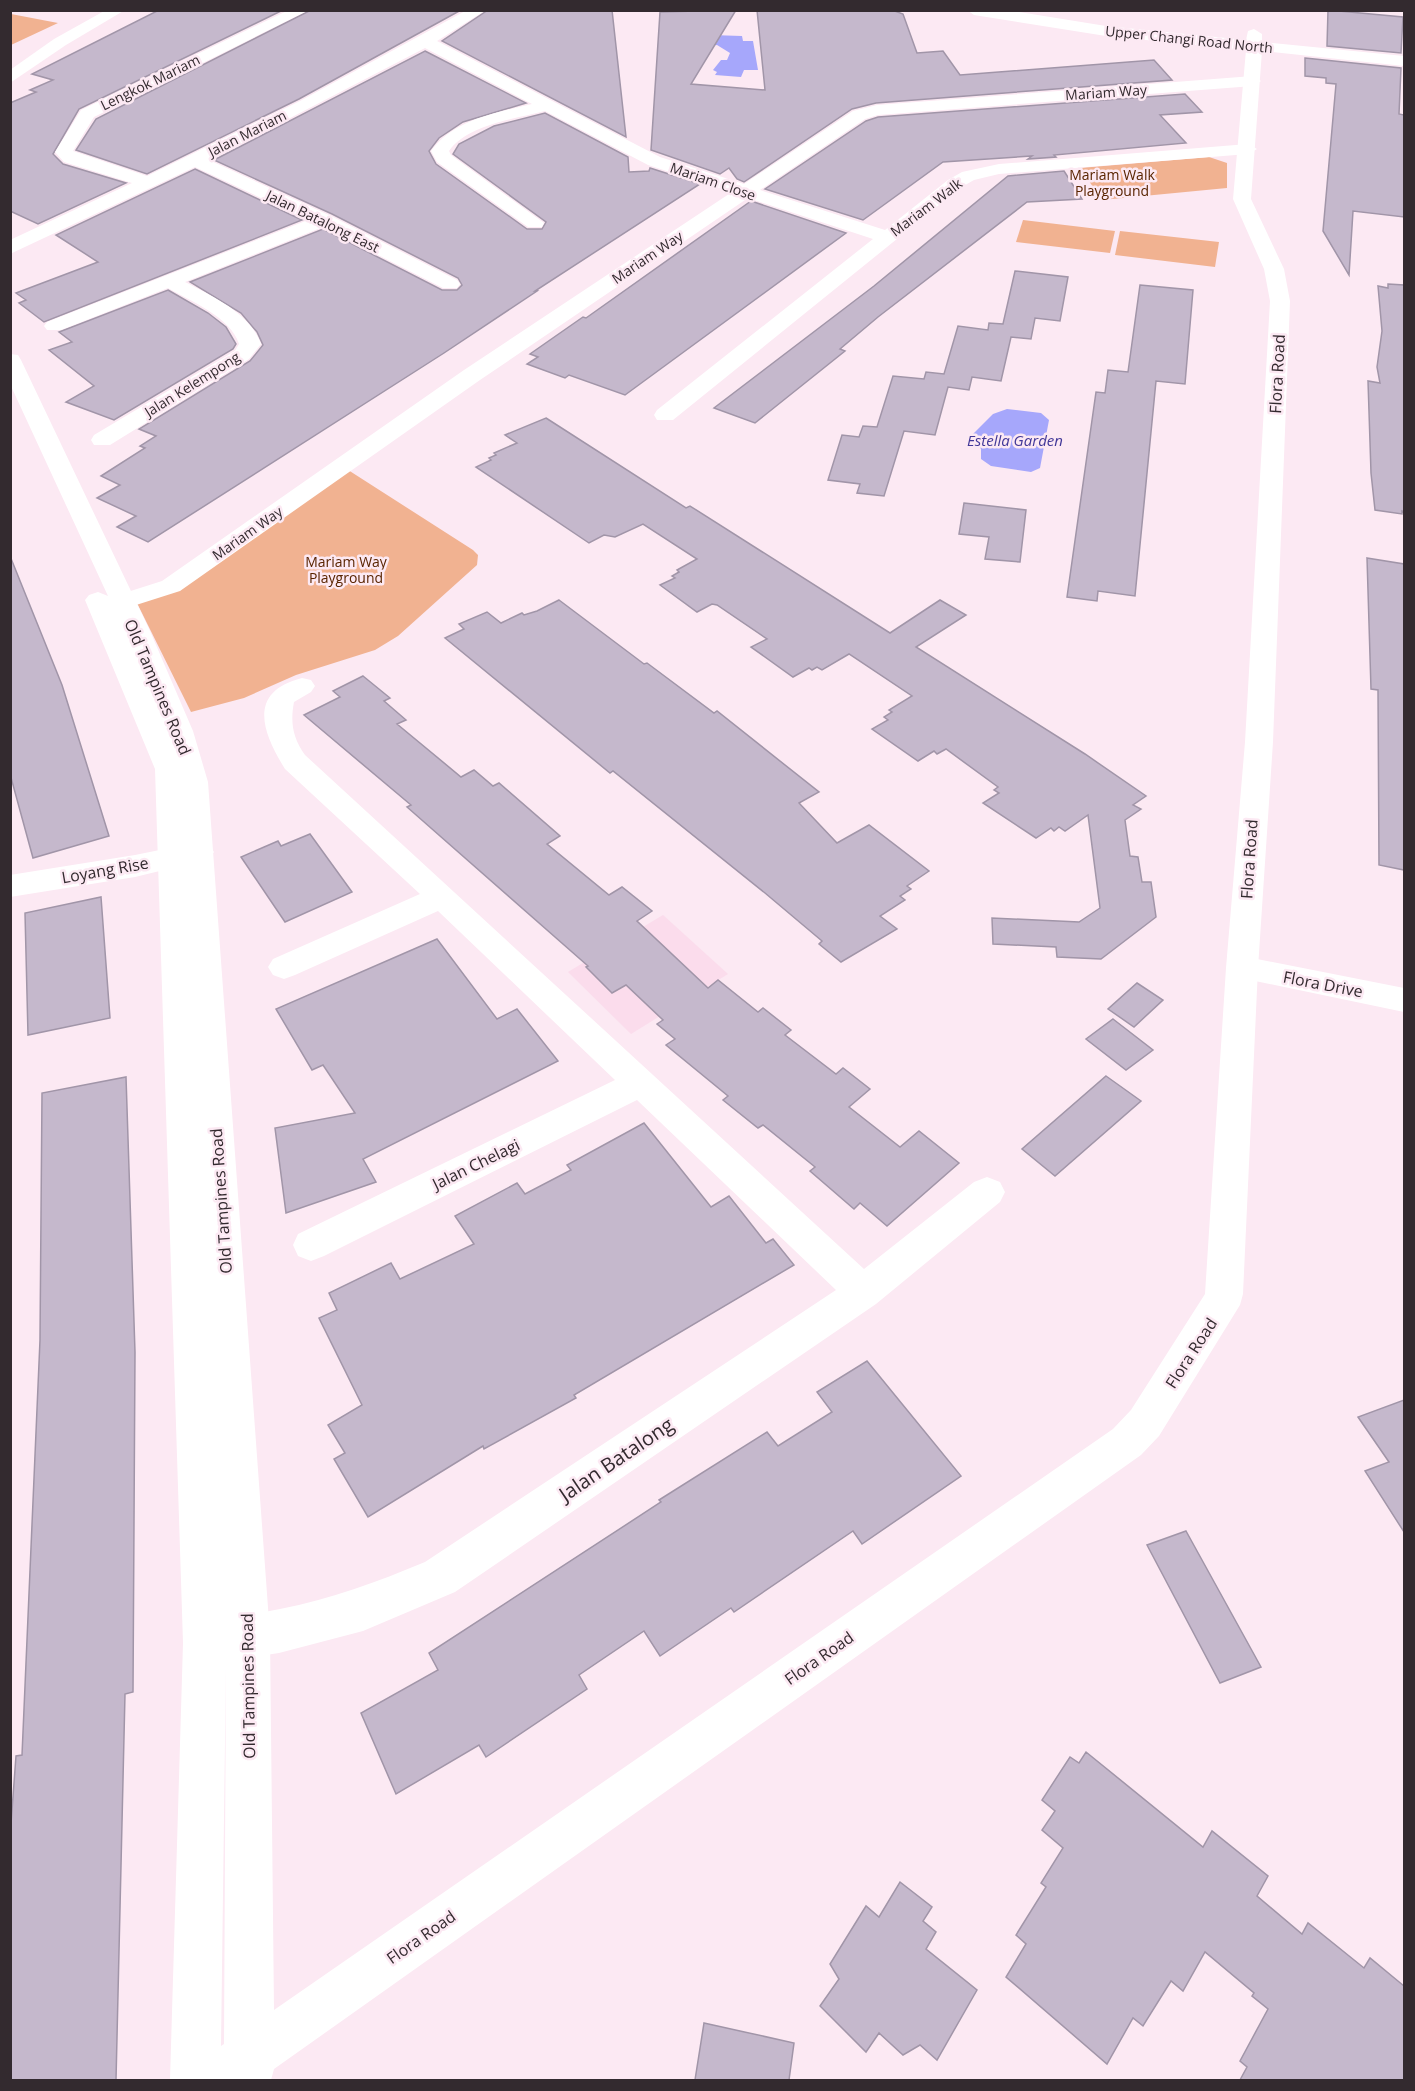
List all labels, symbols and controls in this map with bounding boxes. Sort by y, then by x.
street label: Upper Changi Road North [1104,21,1274,57]
street label: Lengkok Mariam [97,50,203,114]
street label: Mariam Way [1065,80,1148,104]
street label: Jalan Mariam [203,105,289,162]
street label: Mariam Close [668,157,758,205]
park label: Mariam Walk Playground [1069,165,1155,200]
street label: Mariam Walk [886,173,966,240]
street label: Jalan Batalong East [261,184,383,257]
street label: Mariam Way [608,226,687,288]
street label: Flora Road [1264,334,1290,414]
street label: Jalan Kelempong [139,347,244,422]
water label: Estella Garden [967,430,1063,450]
street label: Mariam Way [208,501,287,564]
park label: Mariam Way Playground [305,552,388,587]
street label: Old Tampines Road [119,616,197,758]
street label: Flora Road [1235,818,1263,900]
street label: Loyang Rise [60,852,150,888]
street label: Flora Drive [1281,966,1365,1002]
street label: Old Tampines Road [205,1128,237,1274]
street label: Jalan Chelagi [427,1133,523,1196]
street label: Flora Road [1160,1314,1222,1392]
street label: Jalan Batalong [552,1411,679,1508]
street label: Old Tampines Road [236,1613,260,1759]
street label: Flora Road [780,1626,858,1690]
street label: Flora Road [382,1905,460,1969]

